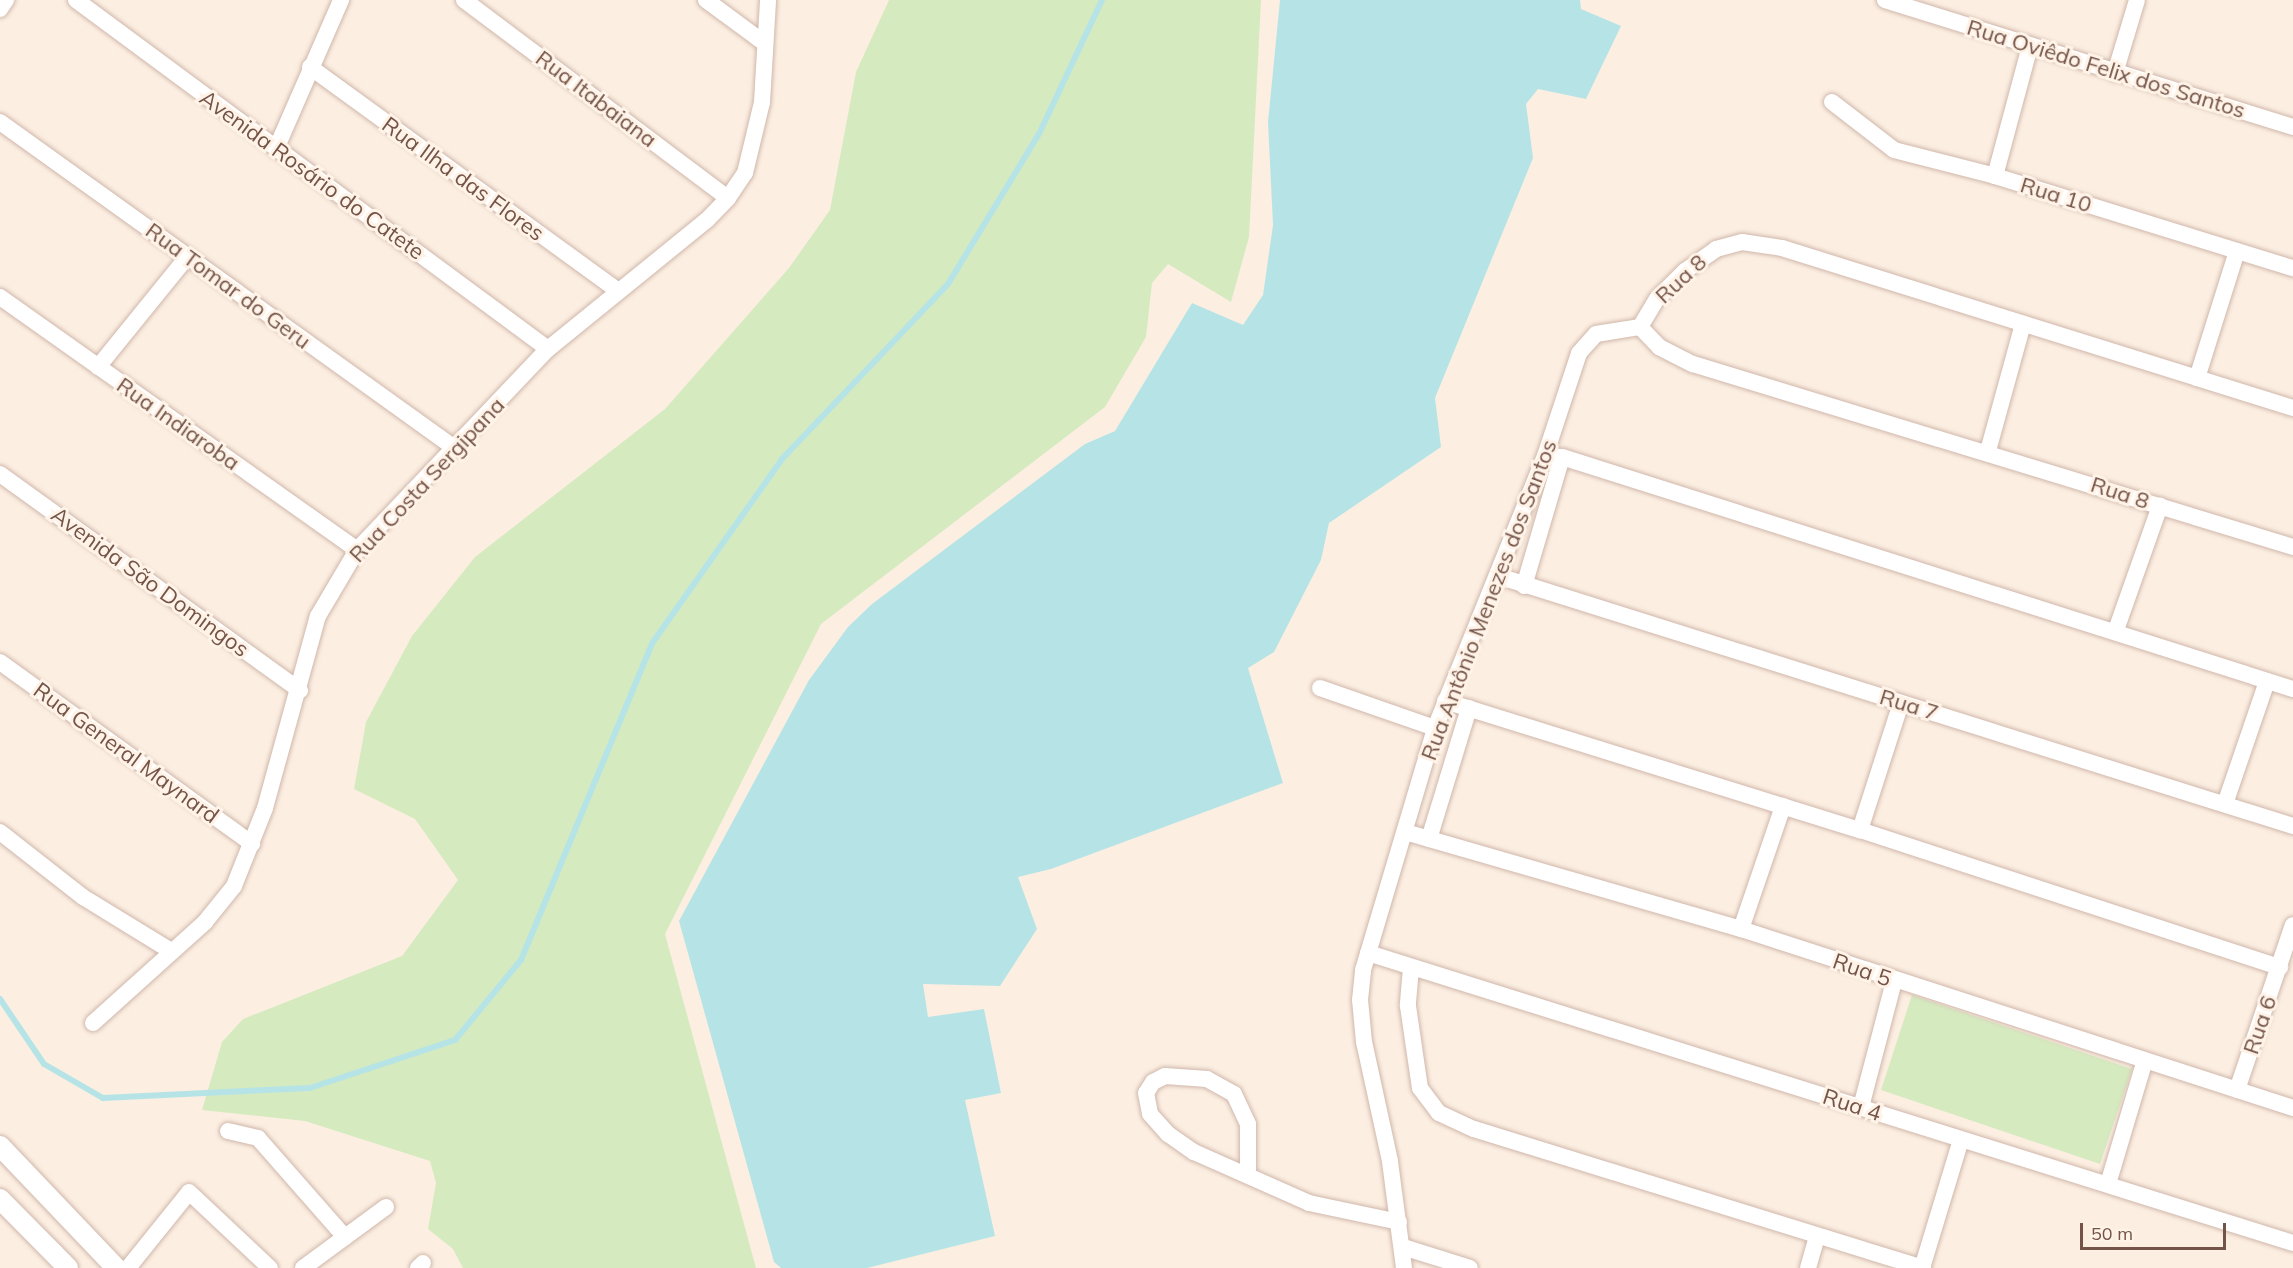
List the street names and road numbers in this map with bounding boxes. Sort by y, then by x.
street label: Rua Oviêdo Felix dos Santos [1964,14,2248,124]
street label: Rua Itabaiana [530,45,662,153]
street label: Avenida Rosário do Catete [195,85,429,265]
street label: Rua Ilha das Flores [377,111,549,247]
street label: Rua 10 [2017,172,2095,218]
street label: Rua Tomar do Geru [140,217,316,355]
street label: Rua 8 [1650,249,1712,309]
street label: Rua Indiaroba [111,372,245,476]
street label: Rua Costa Sergipana [344,392,510,568]
street label: Rua Antônio Menezes dos Santos [1416,436,1562,764]
street label: Rua 8 [2087,471,2153,515]
street label: Avenida São Domingos [46,501,254,663]
street label: Rua General Maynard [28,677,224,829]
street label: Rua 7 [1876,684,1942,726]
street label: Rua 5 [1829,948,1895,992]
street label: Rua 6 [2238,992,2282,1058]
street label: Rua 4 [1819,1083,1885,1127]

